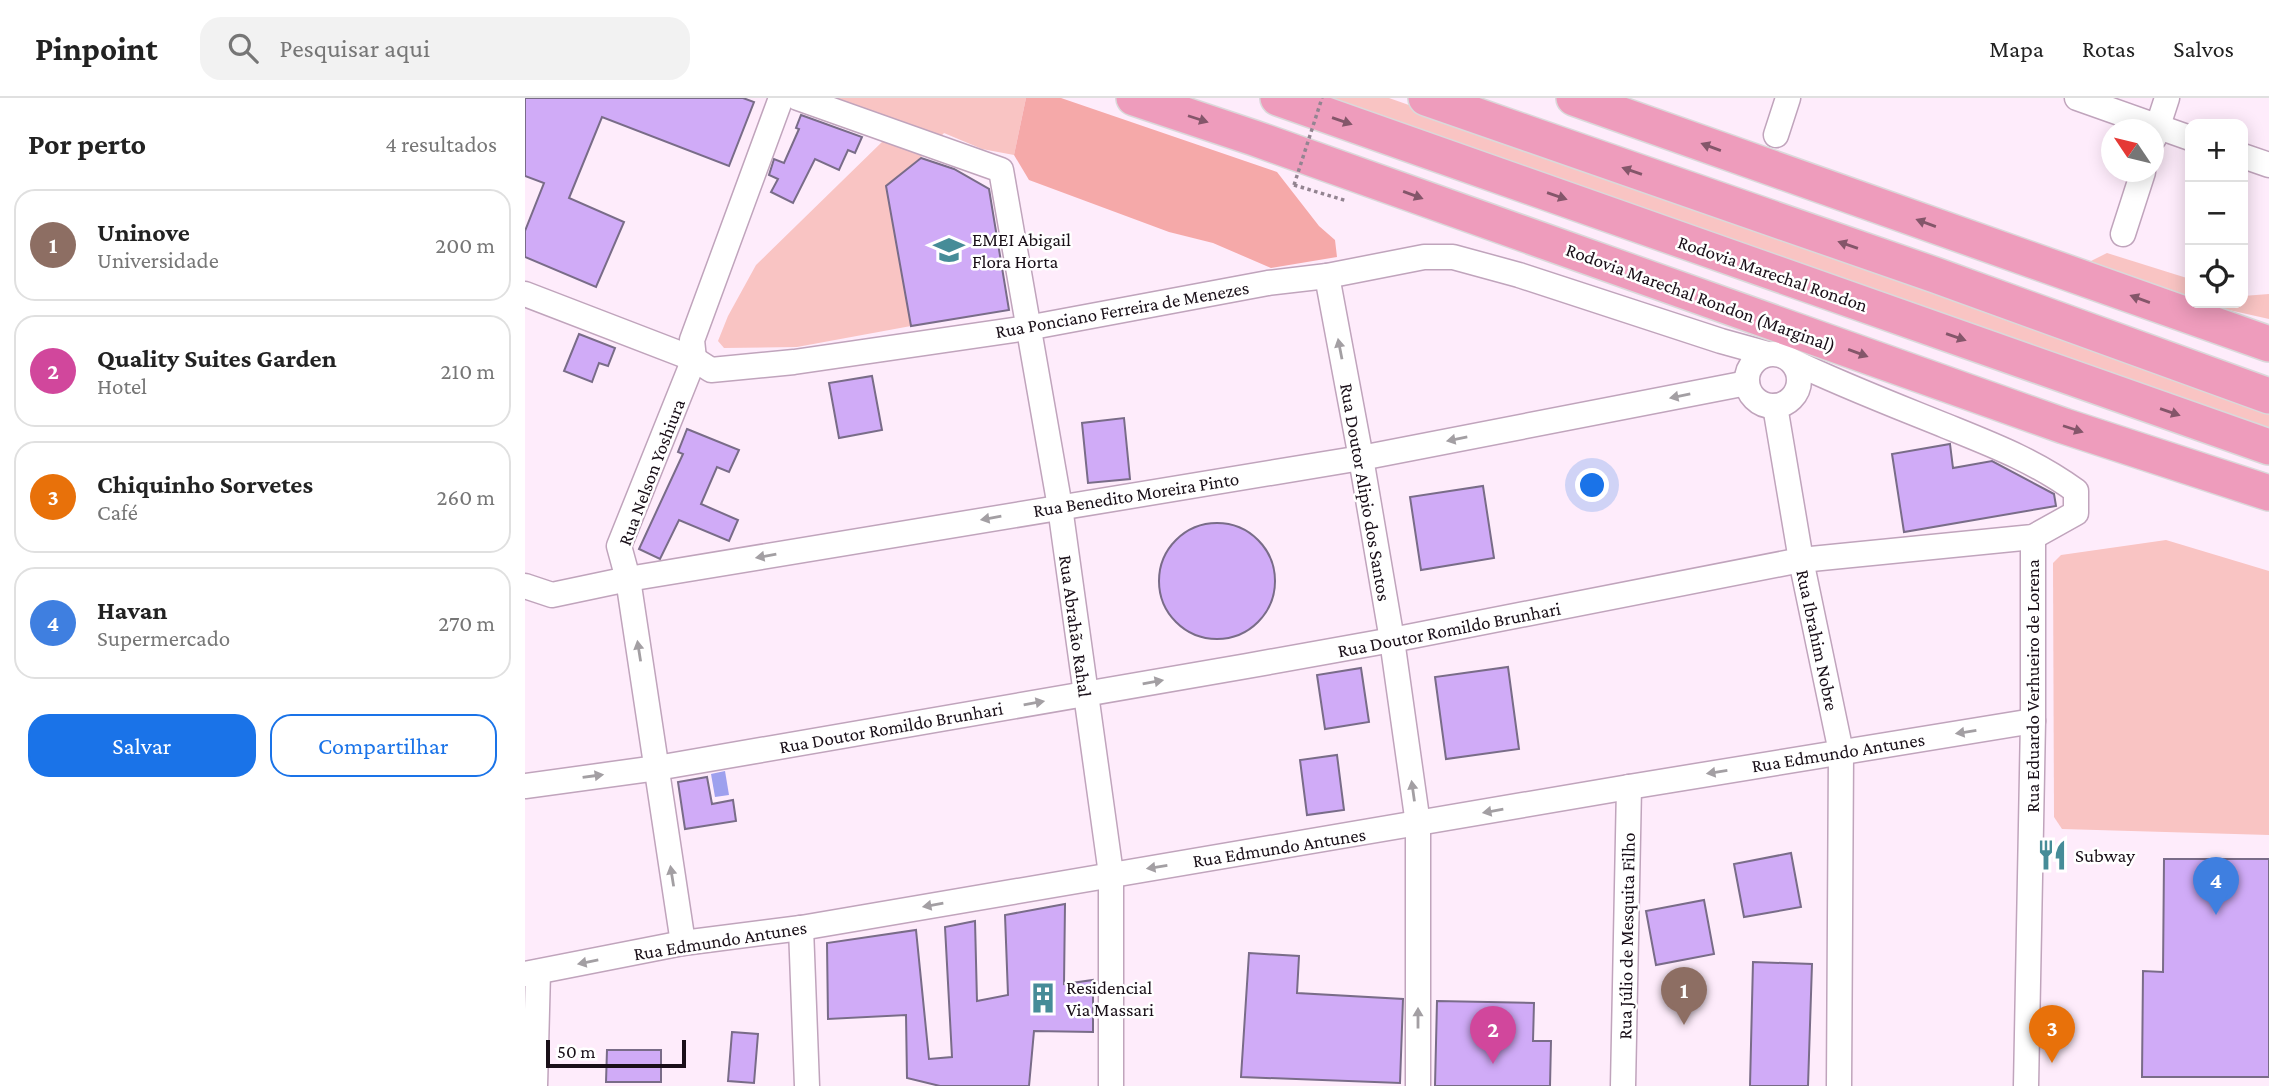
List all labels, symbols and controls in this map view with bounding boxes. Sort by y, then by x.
search box [200,17,690,80]
icon: search [224,29,262,67]
text: Pinpoint [35,30,158,67]
text: Pesquisar aqui [280,34,430,63]
text: Mapa [1989,35,2044,62]
text: Rotas [2082,35,2135,62]
text: Salvos [2173,35,2234,62]
one-way arrow [1188,115,1209,125]
one-way arrow [1332,116,1353,127]
north arrow [2101,119,2164,182]
map controls [2185,119,2248,308]
button: + [2185,119,2248,182]
text: Por perto [28,127,146,160]
text: 4 resultados [385,131,497,157]
one-way arrow [1701,141,1722,152]
one-way arrow [1622,165,1643,176]
button: − [2185,182,2248,245]
one-way arrow [1403,189,1424,200]
one-way arrow [1546,191,1567,202]
one-way arrow [1915,217,1936,228]
text: Uninove [97,218,190,247]
place label: EMEI Abigail Flora Horta [972,229,1071,272]
street label: Rodovia Marechal Rondon [1675,231,1871,316]
text: 1 [49,232,57,258]
text: 200 m [435,232,495,258]
school or university icon: EMEI Abigail Flora Horta [932,233,966,267]
street label: Rodovia Marechal Rondon (Marginal) [1563,239,1839,357]
one-way arrow [1837,239,1858,250]
button: locate [2185,245,2248,308]
text: Universidade [97,247,219,273]
street label: Rua Ponciano Ferreira de Menezes [994,277,1251,342]
one-way arrow [2130,293,2151,304]
one-way arrow [1946,332,1967,343]
one-way arrow [1335,338,1346,360]
text: Quality Suites Garden [97,344,337,373]
one-way arrow [1848,348,1869,359]
text: 2 [47,358,59,384]
text: 210 m [441,358,495,384]
text: Hotel [97,373,147,399]
street label: Rua Doutor Alipio dos Santos [1336,382,1395,603]
one-way arrow [1669,391,1691,402]
street label: Rua Nelson Yoshiura [614,396,689,548]
one-way arrow [2160,407,2181,418]
one-way arrow [2062,424,2083,434]
one-way arrow [1446,434,1468,445]
street label: Rua Benedito Moreira Pinto [1032,468,1240,521]
your location [1575,468,1609,502]
text: Chiquinho Sorvetes [97,470,313,499]
text: 3 [47,484,59,510]
text: 260 m [437,484,495,510]
text: Café [97,499,138,525]
one-way arrow [980,513,1002,524]
one-way arrow [755,551,777,562]
street label: Rua Abrahão Rahal [1055,554,1096,699]
street label: Rua Eduardo Verhueiro de Lorena [2022,559,2043,813]
street label: Rua Ibrahim Nobre [1792,568,1843,713]
text: Havan [97,596,167,625]
street label: Rua Doutor Romildo Brunhari [1336,598,1562,661]
text: 4 [47,610,59,636]
text: 270 m [438,610,495,636]
text: Supermercado [97,625,230,651]
one-way arrow [633,640,644,662]
one-way arrow [1142,677,1164,688]
street label: Rua Doutor Romildo Brunhari [778,697,1005,758]
one-way arrow [1024,697,1046,708]
button: Salvar [28,714,256,777]
button: Compartilhar [270,714,497,777]
one-way arrow [1955,727,1977,738]
street label: Rua Edmundo Antunes [1750,728,1926,777]
one-way arrow [1706,767,1728,778]
one-way arrow [582,771,604,782]
one-way arrow [1408,779,1419,801]
one-way arrow [1482,806,1504,817]
street label: Rua Edmundo Antunes [1191,823,1367,872]
street label: Rua Júlio de Mesquita Filho [1614,832,1639,1040]
restaurant icon: Subway [2035,838,2069,872]
place label: Subway [2075,845,2135,866]
pin: 4 [2193,857,2239,915]
one-way arrow [1146,862,1168,873]
one-way arrow [666,865,677,887]
one-way arrow [922,900,944,911]
street label: Rua Edmundo Antunes [632,916,808,965]
one-way arrow [577,957,599,968]
pin: 1 [1661,967,1707,1025]
place label: Residencial Via Massari [1066,977,1154,1020]
building icon: Residencial Via Massari [1026,981,1060,1015]
pin: 3 [2029,1005,2075,1063]
pin: 2 [1470,1006,1516,1064]
one-way arrow [1412,1007,1424,1029]
scale bar [546,1037,686,1069]
text: 50 m [557,1041,596,1062]

